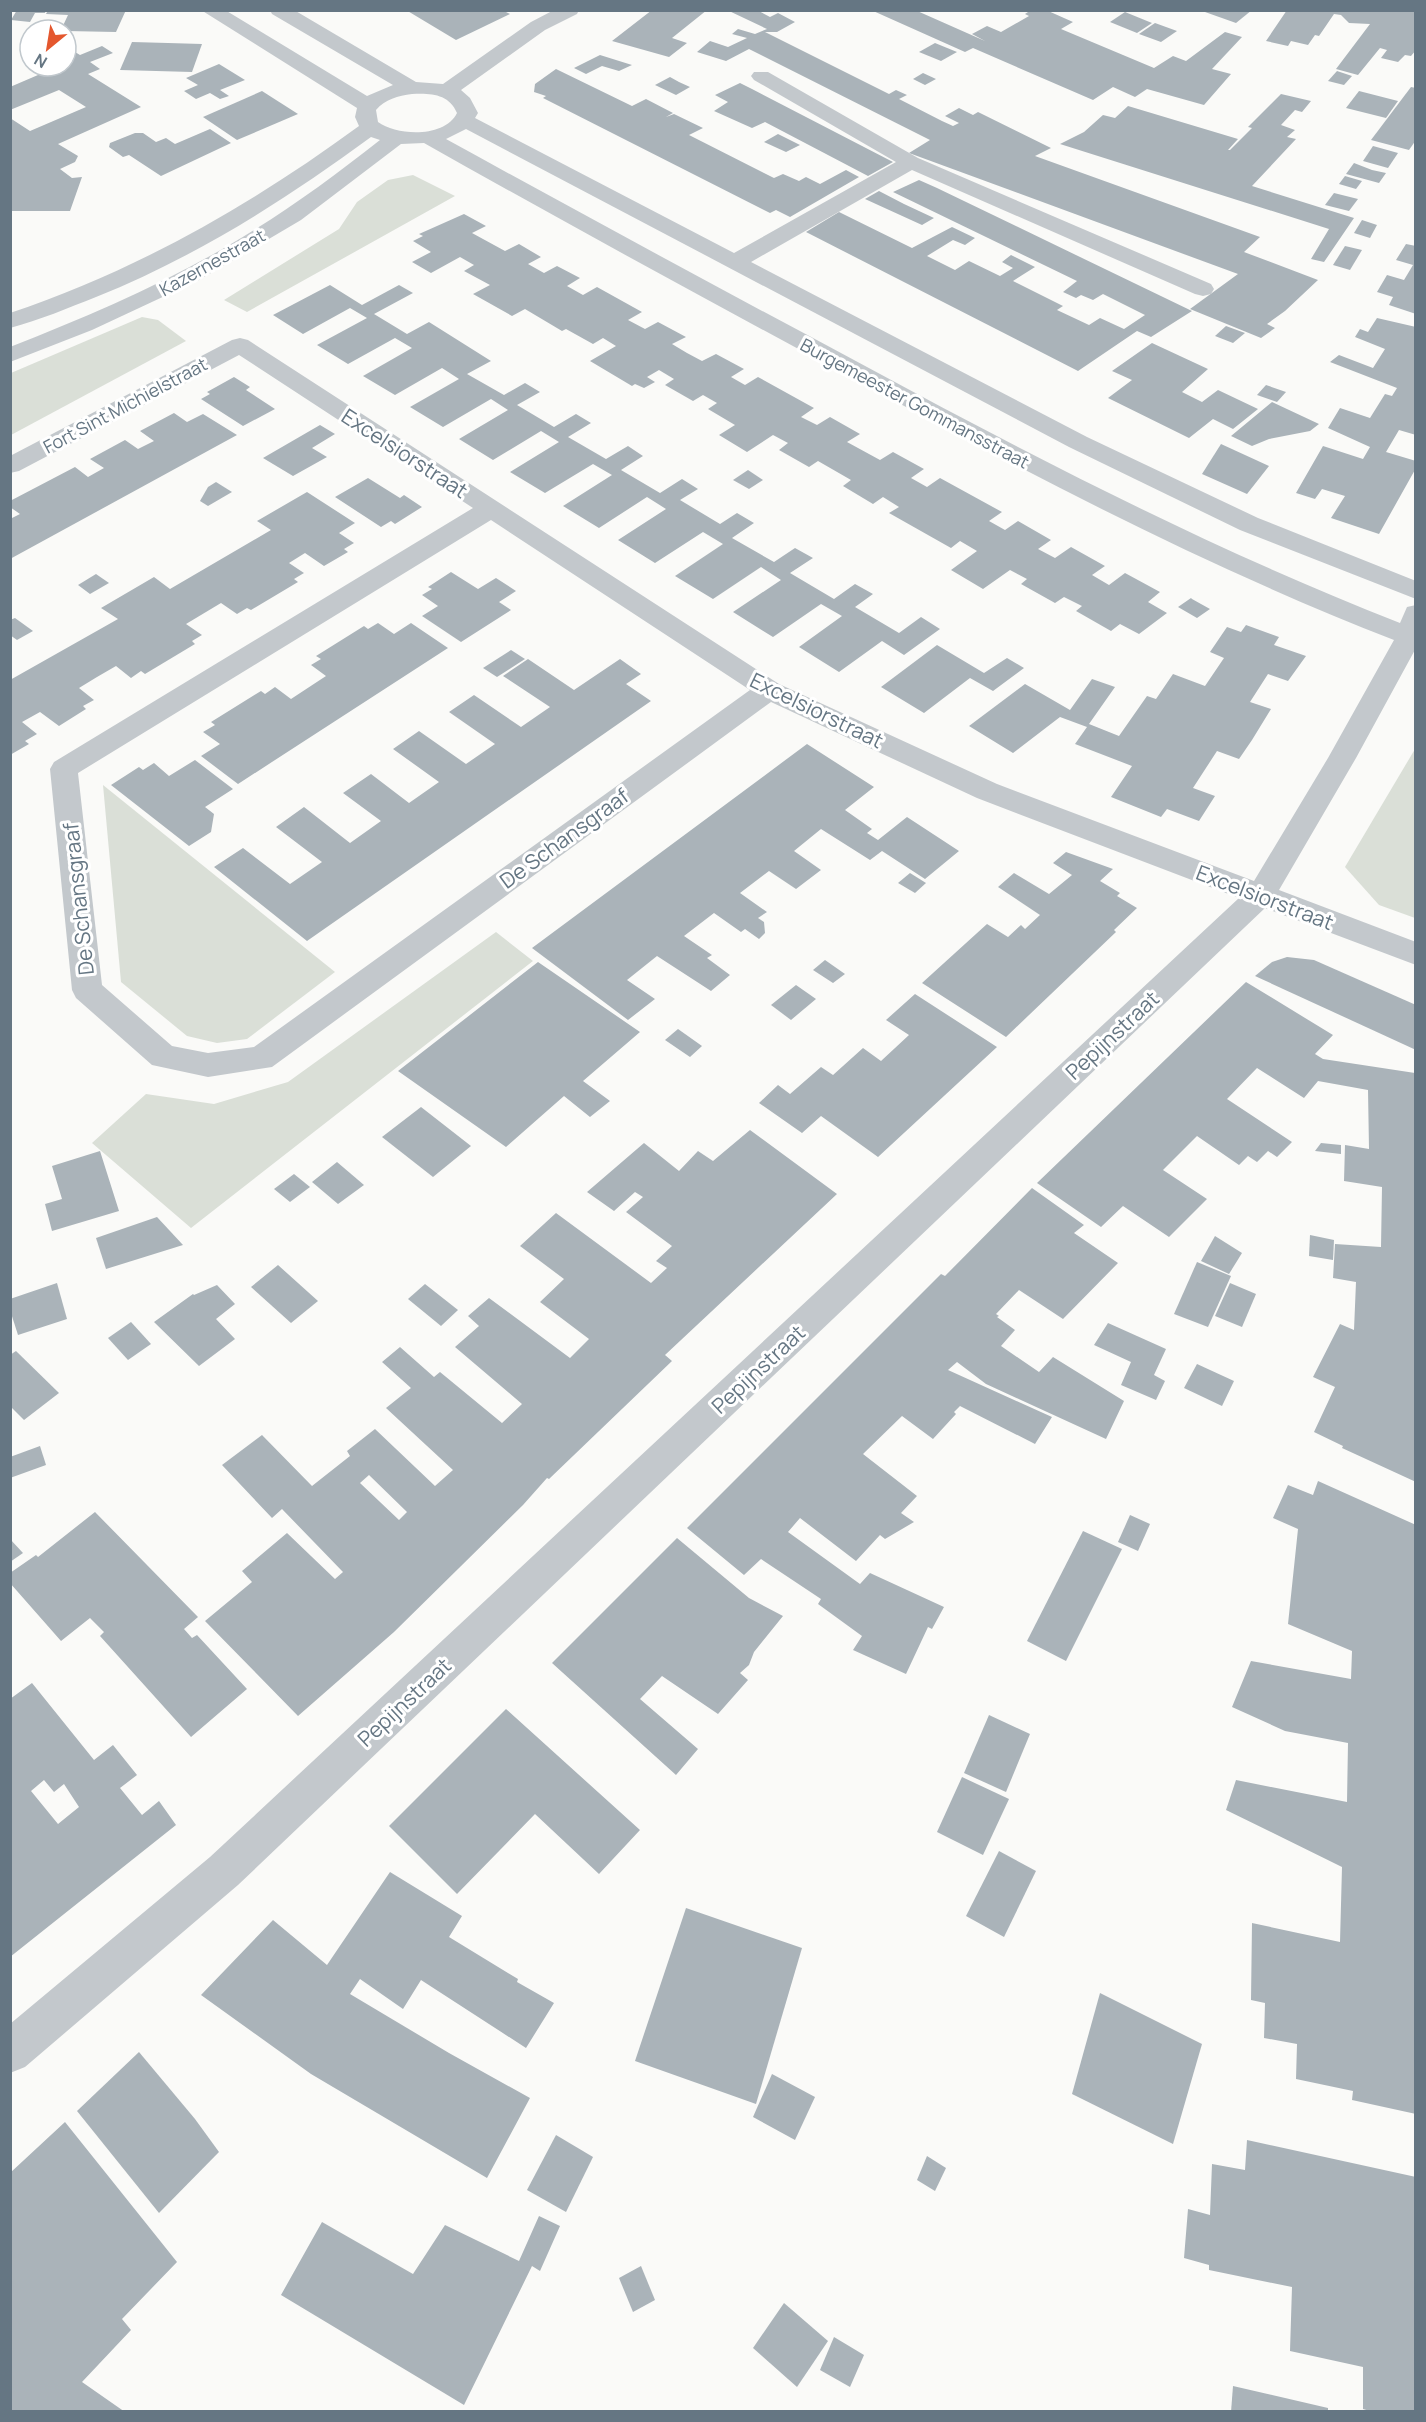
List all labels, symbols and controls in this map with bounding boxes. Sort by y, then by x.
north arrow [18,18,78,78]
text: N [30,49,51,73]
street label: Kazernestraat [155,223,269,301]
street label: Burgemeester Gommansstraat [796,332,1034,474]
street label: Fort Sint Michielstraat [39,352,211,458]
street label: Excelsiorstraat [337,402,473,504]
street label: Excelsiorstraat [746,666,888,754]
street label: De Schansgraaf [494,781,635,894]
street label: De Schansgraaf [56,821,100,977]
street label: Excelsiorstraat [1192,858,1338,936]
street label: Pepijnstraat [1059,985,1165,1085]
street label: Pepijnstraat [705,1319,811,1419]
street label: Pepijnstraat [351,1652,457,1752]

